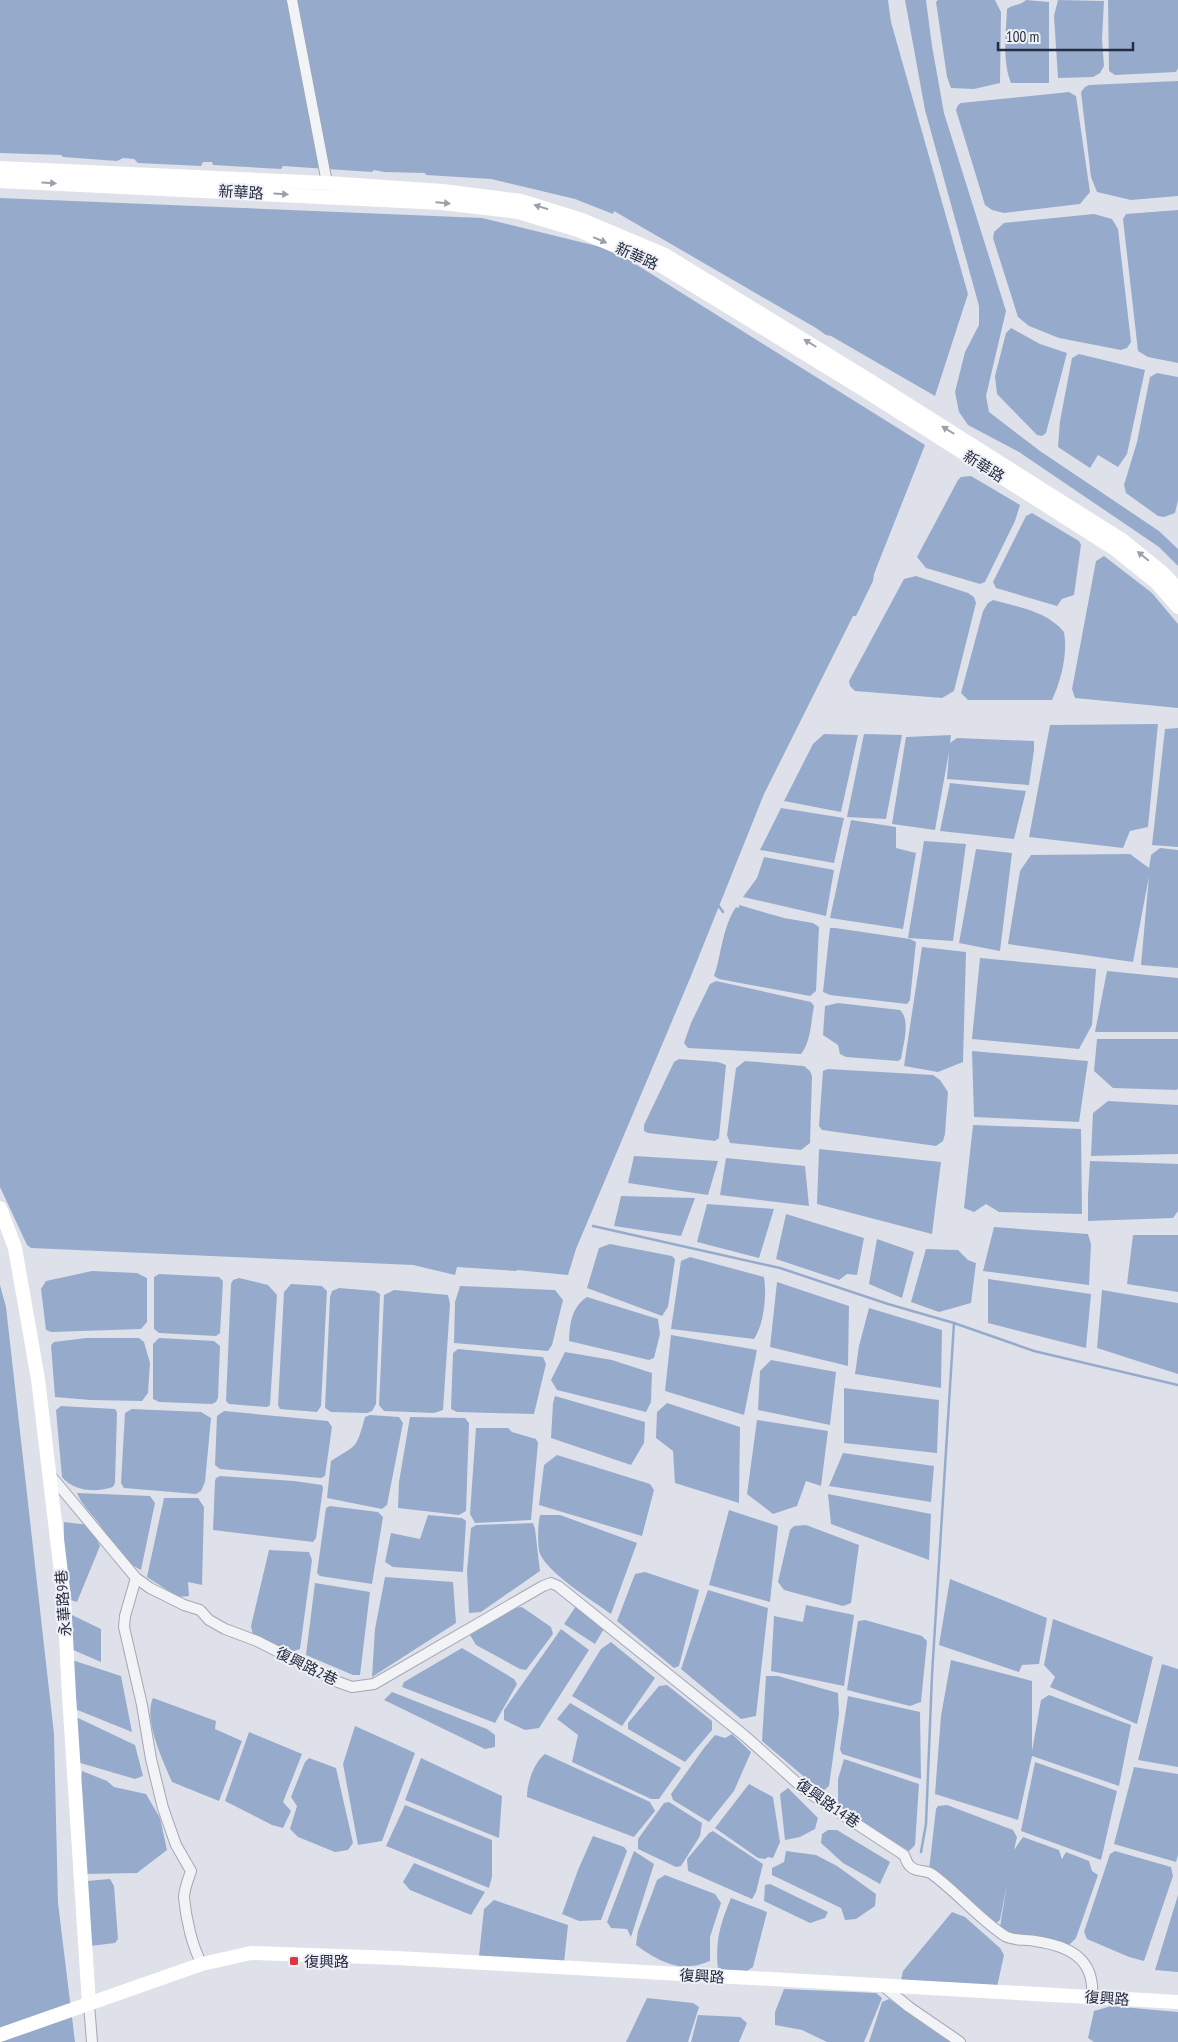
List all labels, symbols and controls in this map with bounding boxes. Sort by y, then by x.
scale bar [998,20,1133,52]
text: 100 m [1006,27,1039,46]
one-way arrow [41,179,57,187]
street label: 新華路 [218,181,264,203]
one-way arrow [273,190,289,198]
one-way arrow [435,199,451,207]
one-way arrow [534,203,549,211]
one-way arrow [593,236,608,244]
street label: 新華路 [613,238,661,274]
one-way arrow [804,339,817,348]
one-way arrow [941,425,954,434]
street label: 新華路 [960,446,1008,486]
one-way arrow [1136,551,1149,562]
street label: 永華路9巷 [51,1569,75,1637]
street label: 復興路2巷 [273,1643,341,1689]
street label: 復興路14巷 [792,1774,864,1832]
place label: 復興路 [304,1952,349,1971]
marker: 復興路 [288,1955,300,1967]
street label: 復興路 [679,1965,725,1987]
street label: 復興路 [1084,1987,1130,2009]

